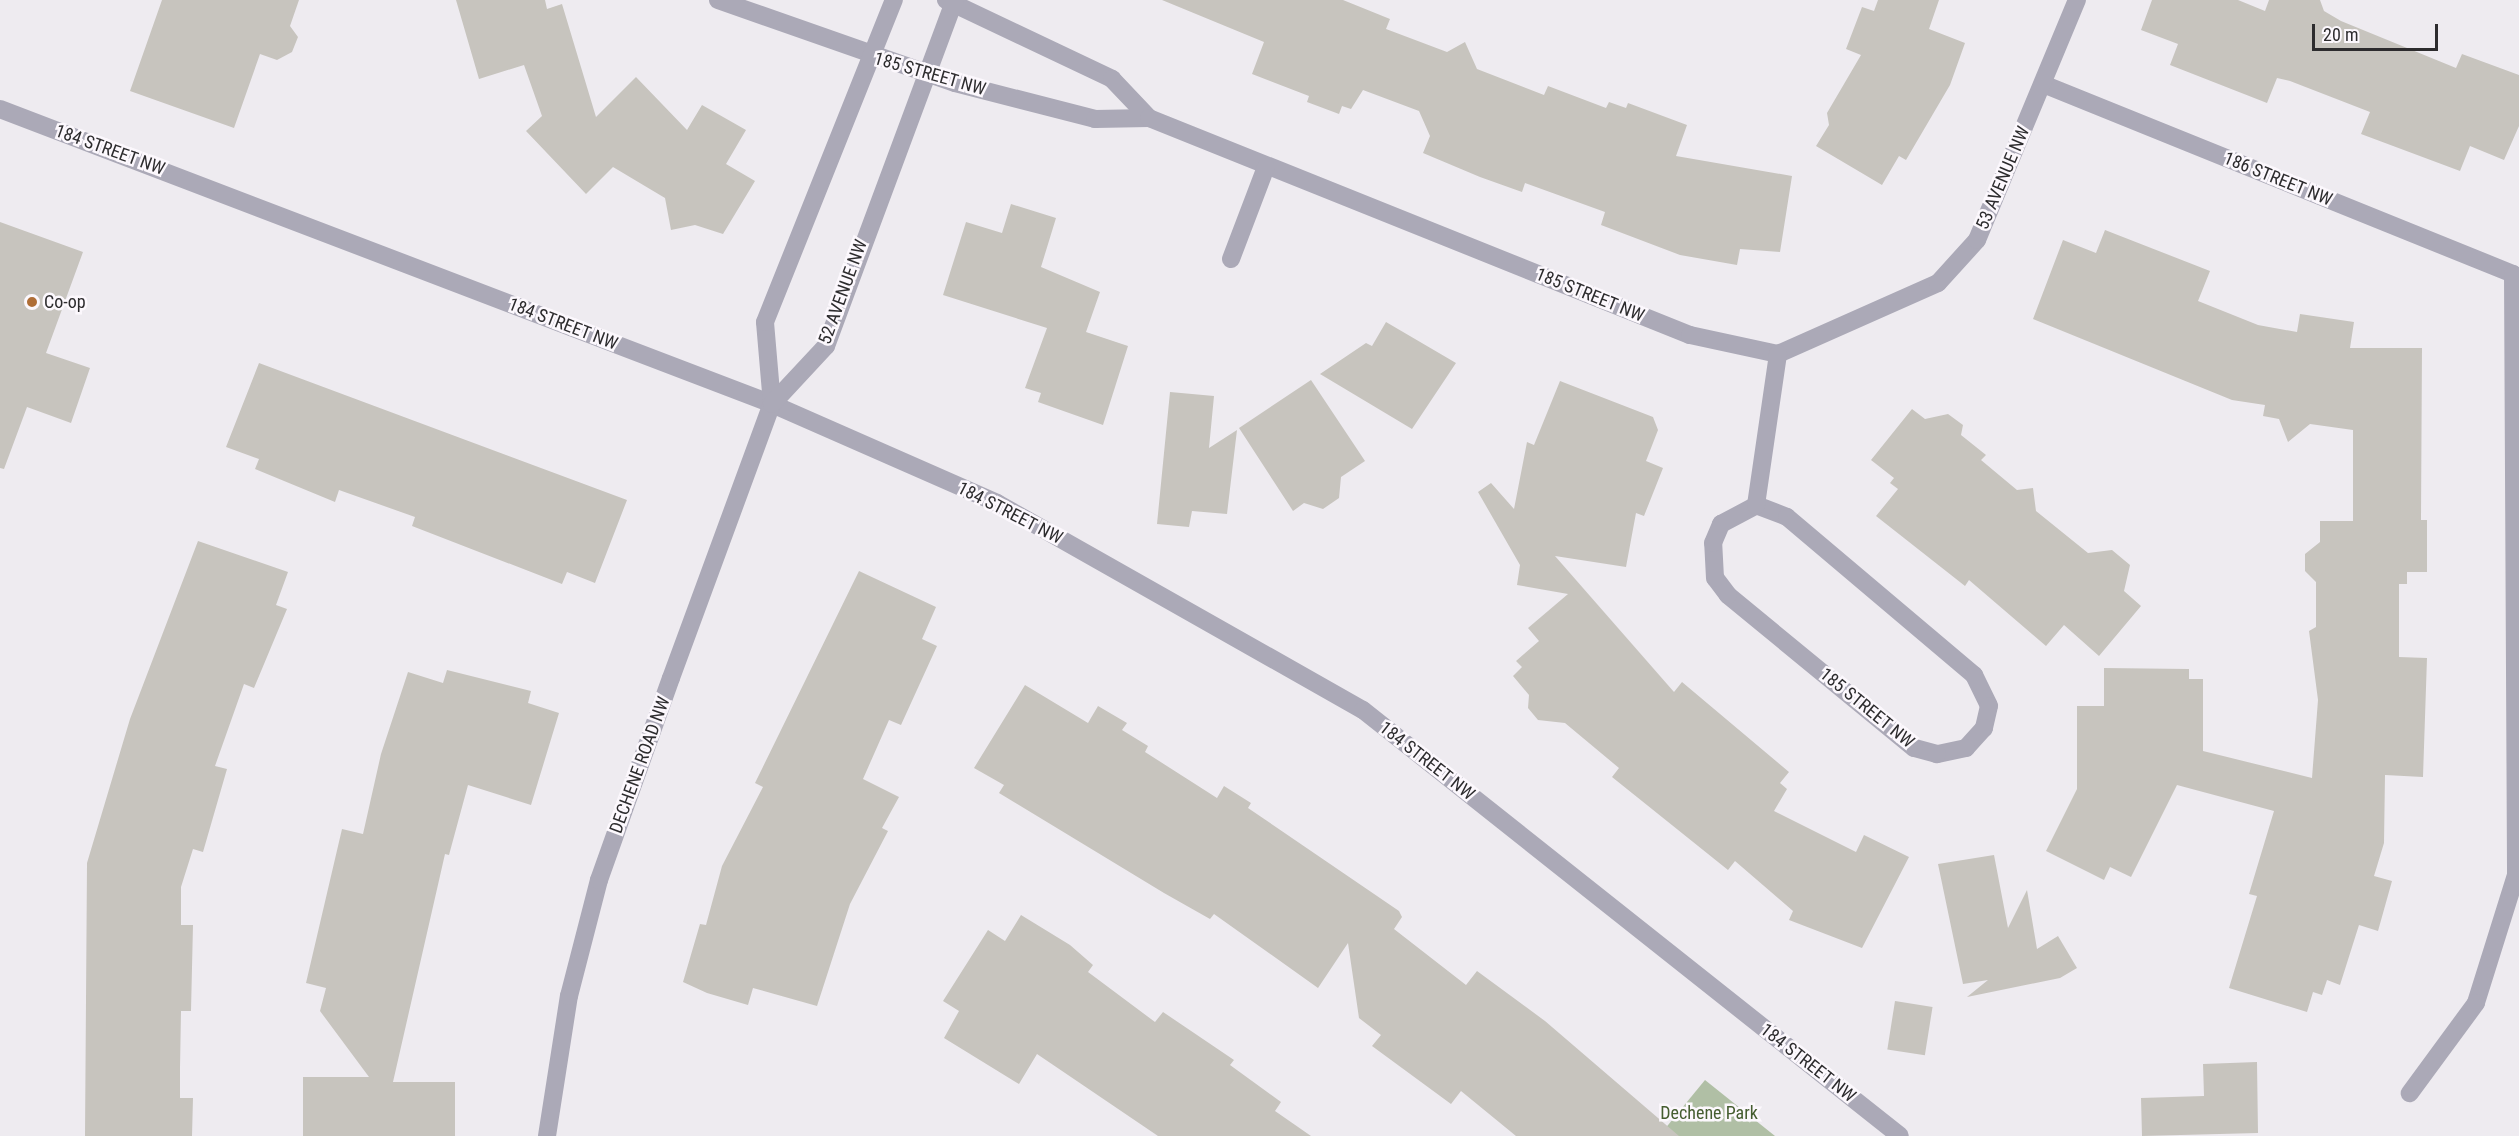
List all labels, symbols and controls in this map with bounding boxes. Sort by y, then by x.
scale bar [2315,12,2441,50]
text: 20 m [2323,24,2358,45]
street label: 185 STREET NW [872,48,988,100]
street label: 184 STREET NW [52,120,168,180]
street label: 53 AVENUE NW [1972,123,2034,233]
street label: 186 STREET NW [2220,147,2336,211]
street label: 52 AVENUE NW [814,237,872,347]
street label: 185 STREET NW [1532,263,1648,327]
place label: Co-op [44,291,86,313]
street label: 184 STREET NW [505,293,621,355]
marker: Co-op [25,295,39,309]
street label: 184 STREET NW [954,477,1066,549]
street label: 185 STREET NW [1815,663,1919,753]
street label: DECHENE ROAD NW [605,694,675,836]
street label: 184 STREET NW [1375,717,1479,805]
street label: 184 STREET NW [1756,1019,1860,1107]
park label: Dechene Park [1660,1102,1758,1124]

